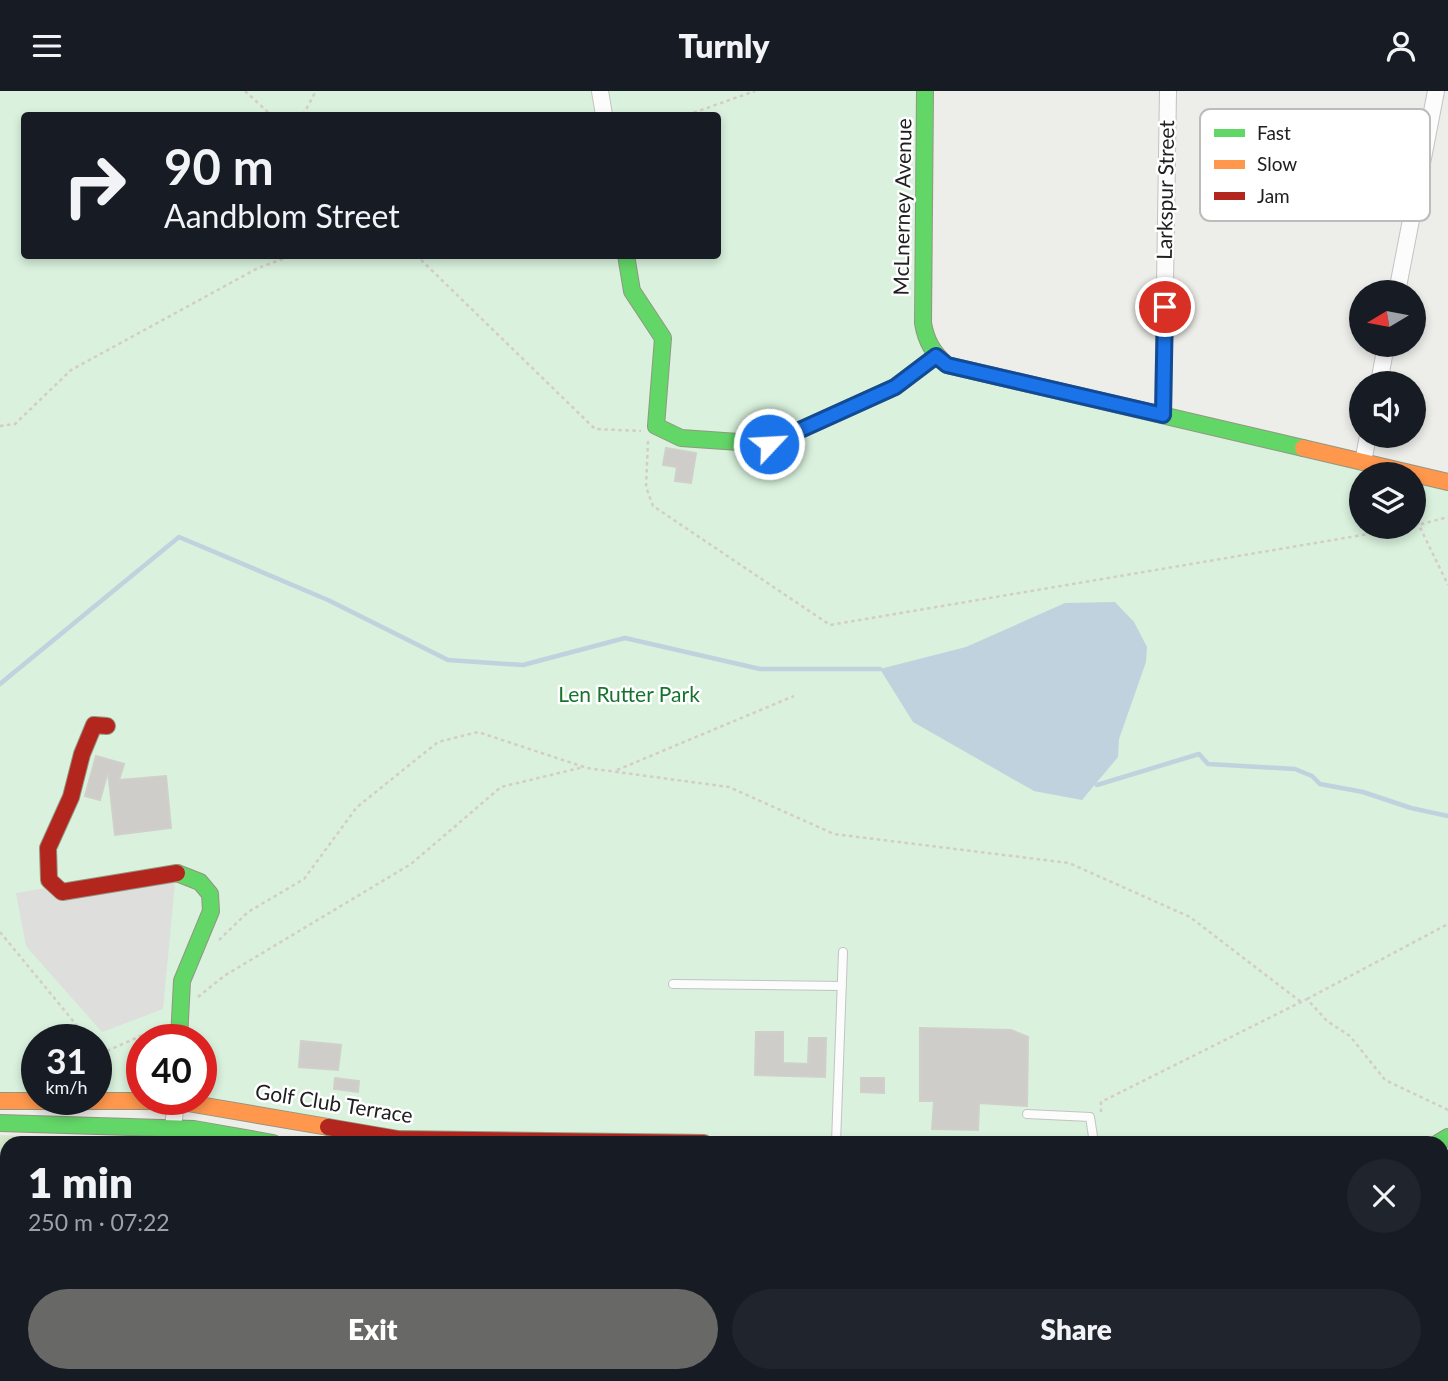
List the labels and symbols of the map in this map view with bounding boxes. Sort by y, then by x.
legend [1200,109,1430,221]
street label: McLnerney Avenue [887,118,916,296]
street label: Larkspur Street [1151,119,1178,260]
text: Fast [1257,121,1291,144]
text: Slow [1257,152,1297,175]
text: Jam [1257,184,1290,207]
pin [1135,277,1195,337]
north arrow [1349,280,1426,357]
position arrow [732,407,806,481]
park label: Len Rutter Park [558,681,700,706]
speed limit sign: 40 [126,1024,217,1115]
street label: Golf Club Terrace [254,1078,415,1127]

